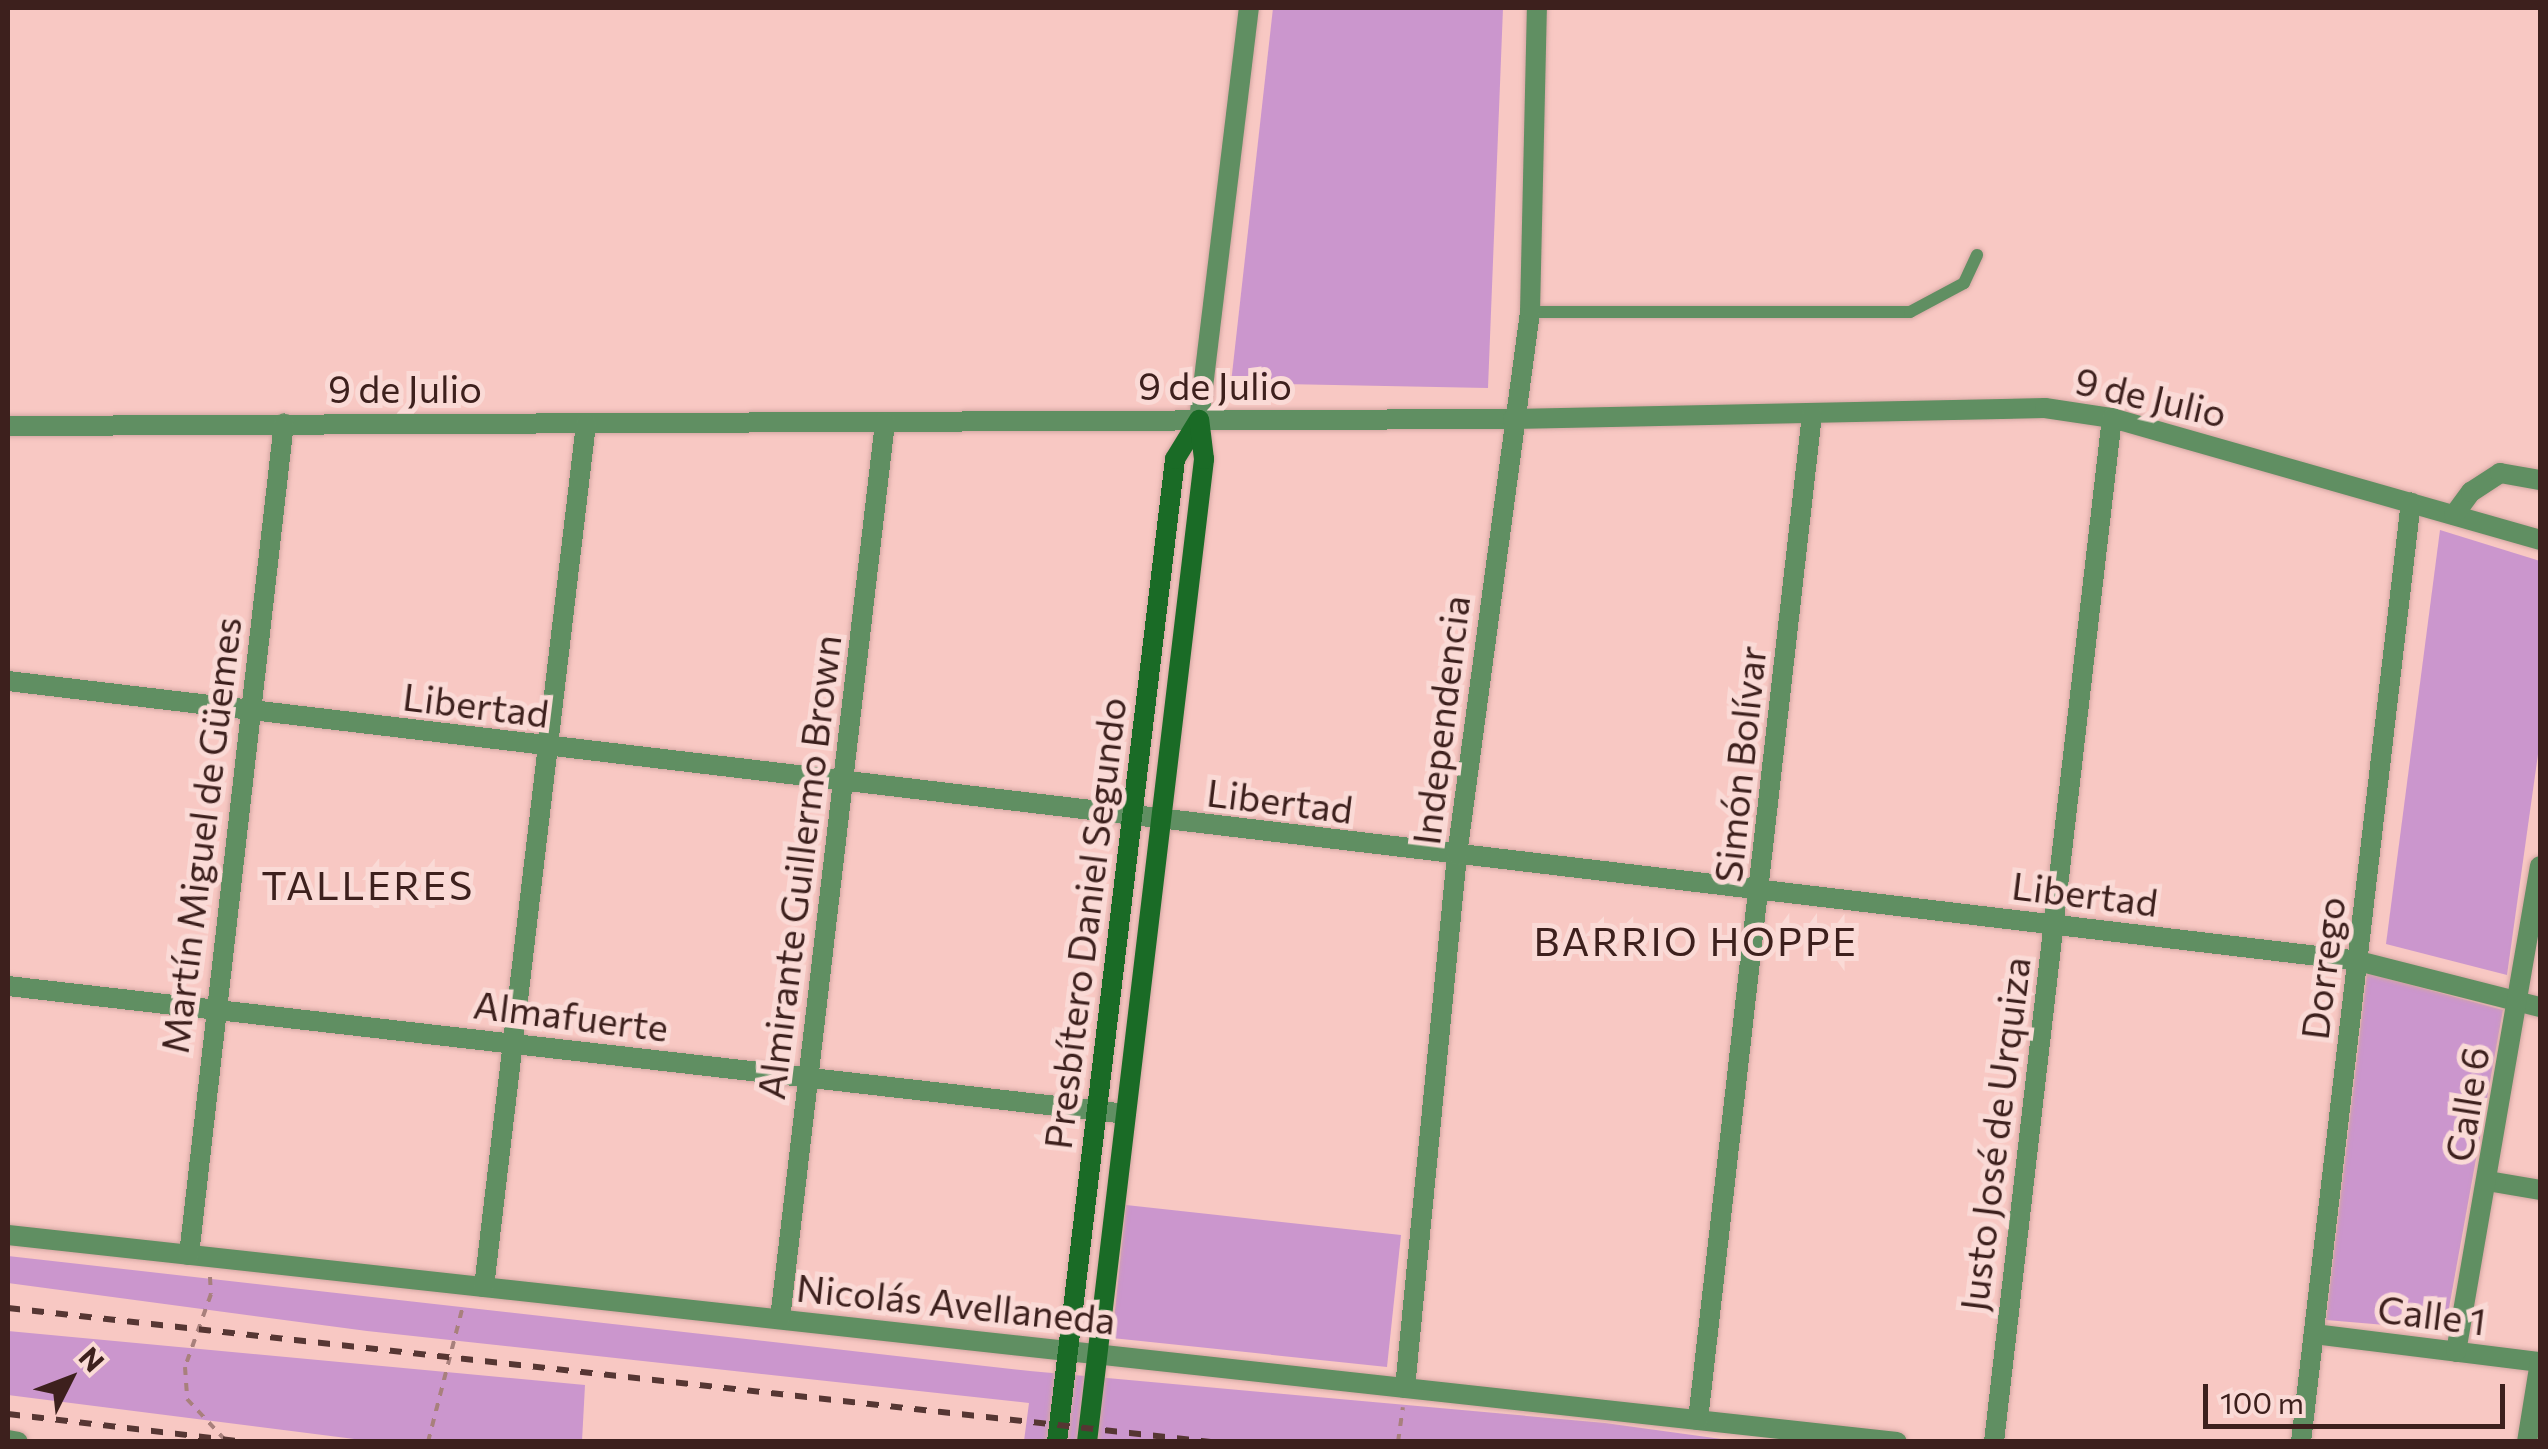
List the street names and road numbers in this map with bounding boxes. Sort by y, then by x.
street label: 9 de Julio [2071,356,2231,436]
street label: 9 de Julio [1138,362,1292,408]
street label: 9 de Julio [328,365,482,411]
street label: Independencia [1402,593,1478,847]
street label: Martín Miguel de Güemes [151,614,249,1056]
street label: Almirante Guillermo Brown [747,632,849,1102]
street label: Simón Bolívar [1704,643,1774,885]
street label: Libertad [400,672,552,736]
street label: Presbítero Daniel Segundo [1034,695,1134,1151]
street label: Libertad [1204,768,1356,832]
street label: Libertad [2009,861,2161,925]
street label: Dorrego [2291,894,2353,1042]
street label: Justo José de Urquiza [1950,954,2038,1314]
street label: Almafuerte [471,980,671,1050]
street label: Calle 6 [2434,1043,2498,1165]
street label: Nicolás Avellaneda [794,1264,1118,1342]
street label: Calle 1 [2375,1285,2489,1343]

